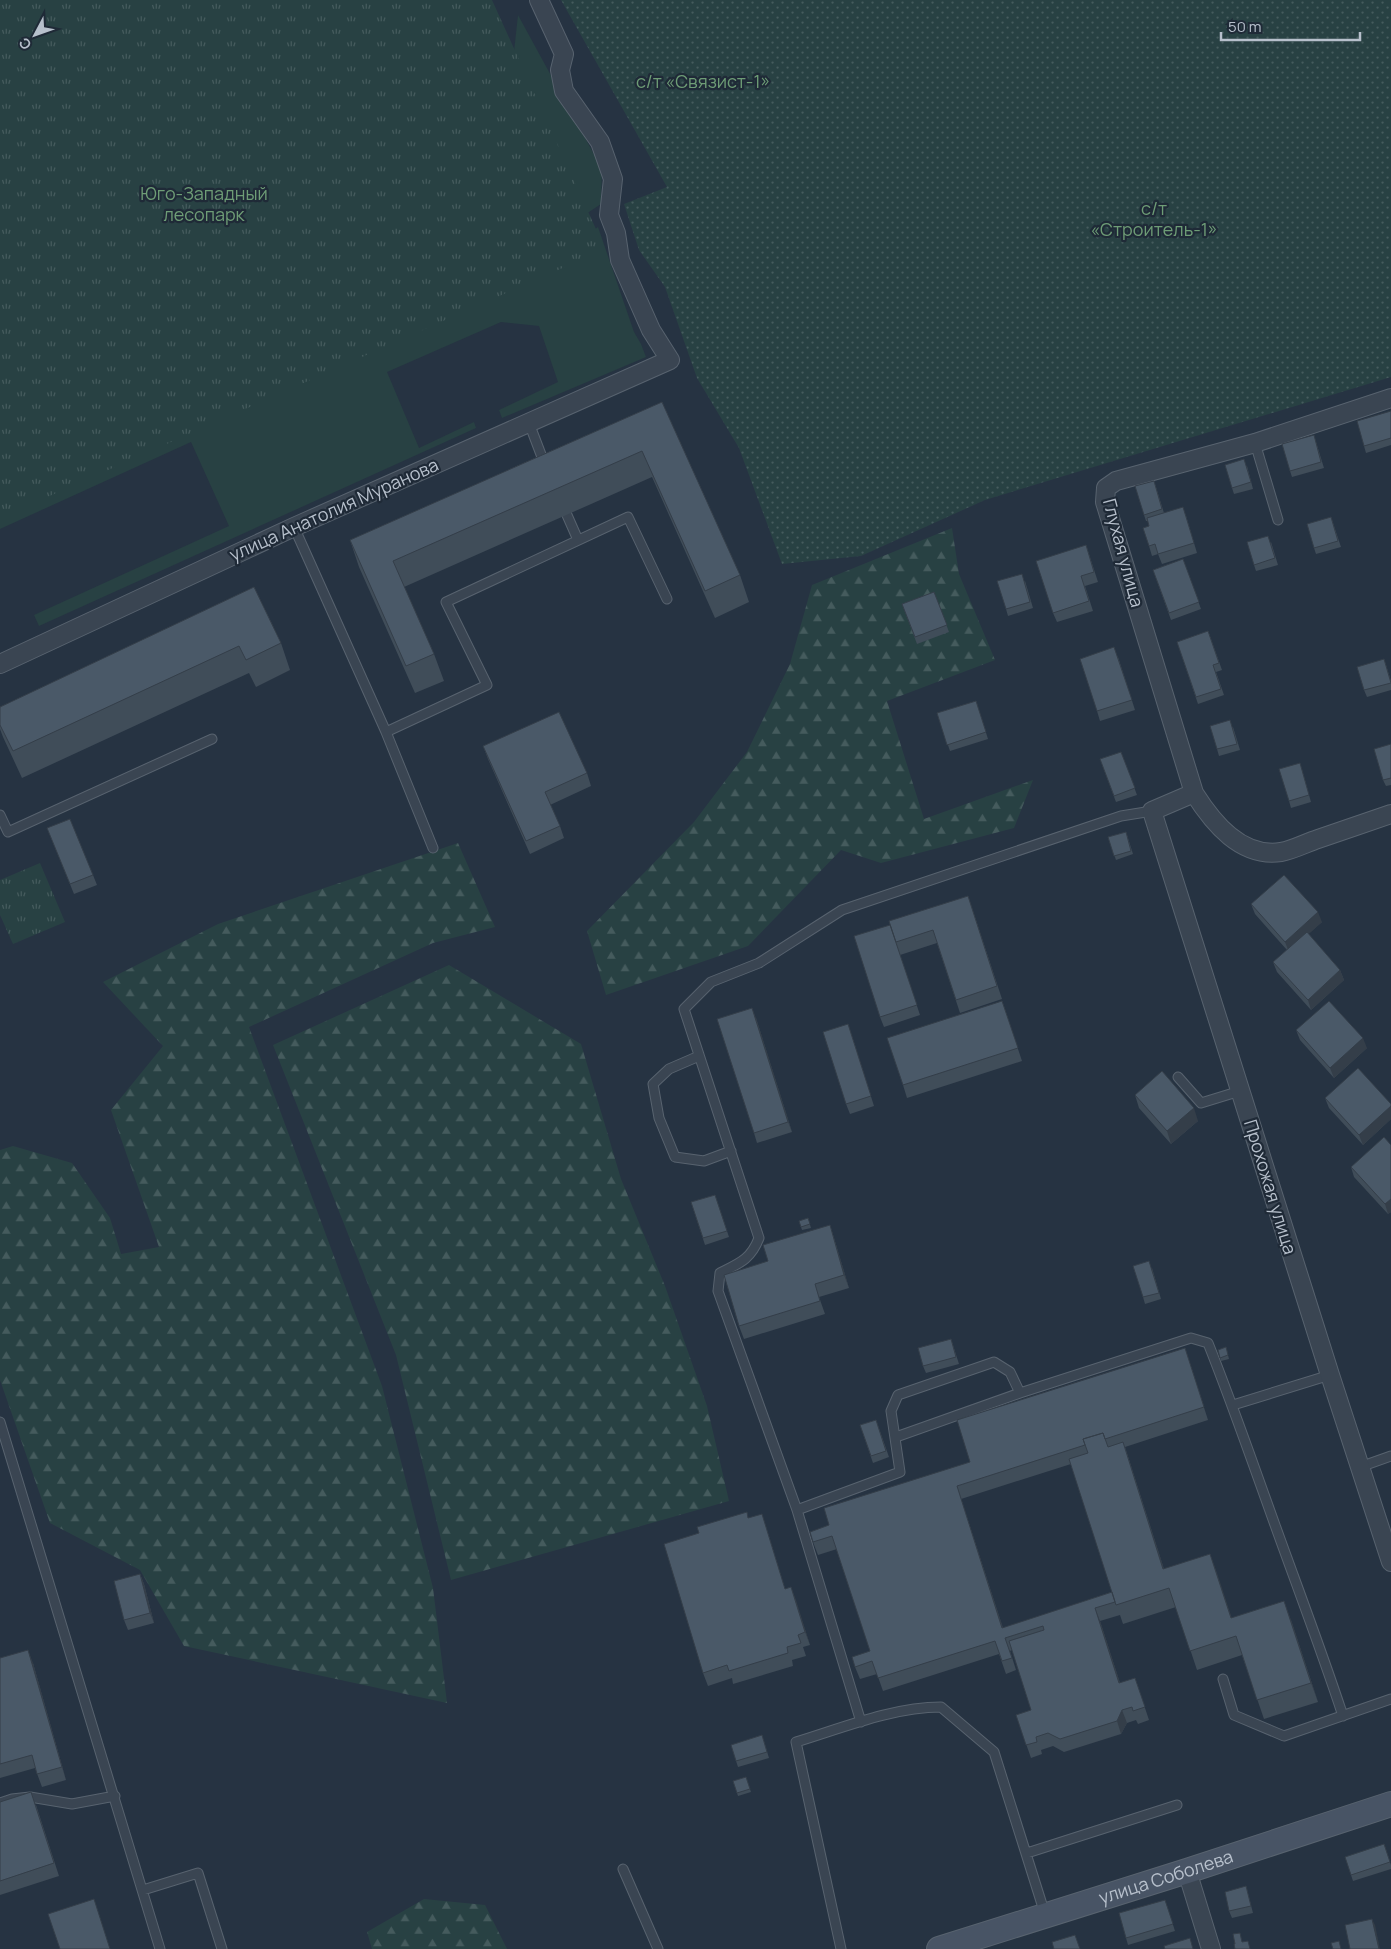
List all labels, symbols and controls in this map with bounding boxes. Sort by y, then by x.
north arrow [10,10,60,60]
scale bar [1221,10,1360,42]
text: 50 m [1228,16,1262,37]
text: С [14,34,35,54]
park label: с/т «Связист-1» [636,69,770,93]
park label: Юго-Западный лесопарк [140,181,268,226]
park label: с/т «Строитель-1» [1090,196,1218,241]
street label: улица Анатолия Муранова [225,452,442,566]
street label: Глухая улица [1098,496,1150,610]
street label: Прохожая улица [1239,1116,1303,1257]
street label: улица Соболева [1095,1844,1236,1909]

